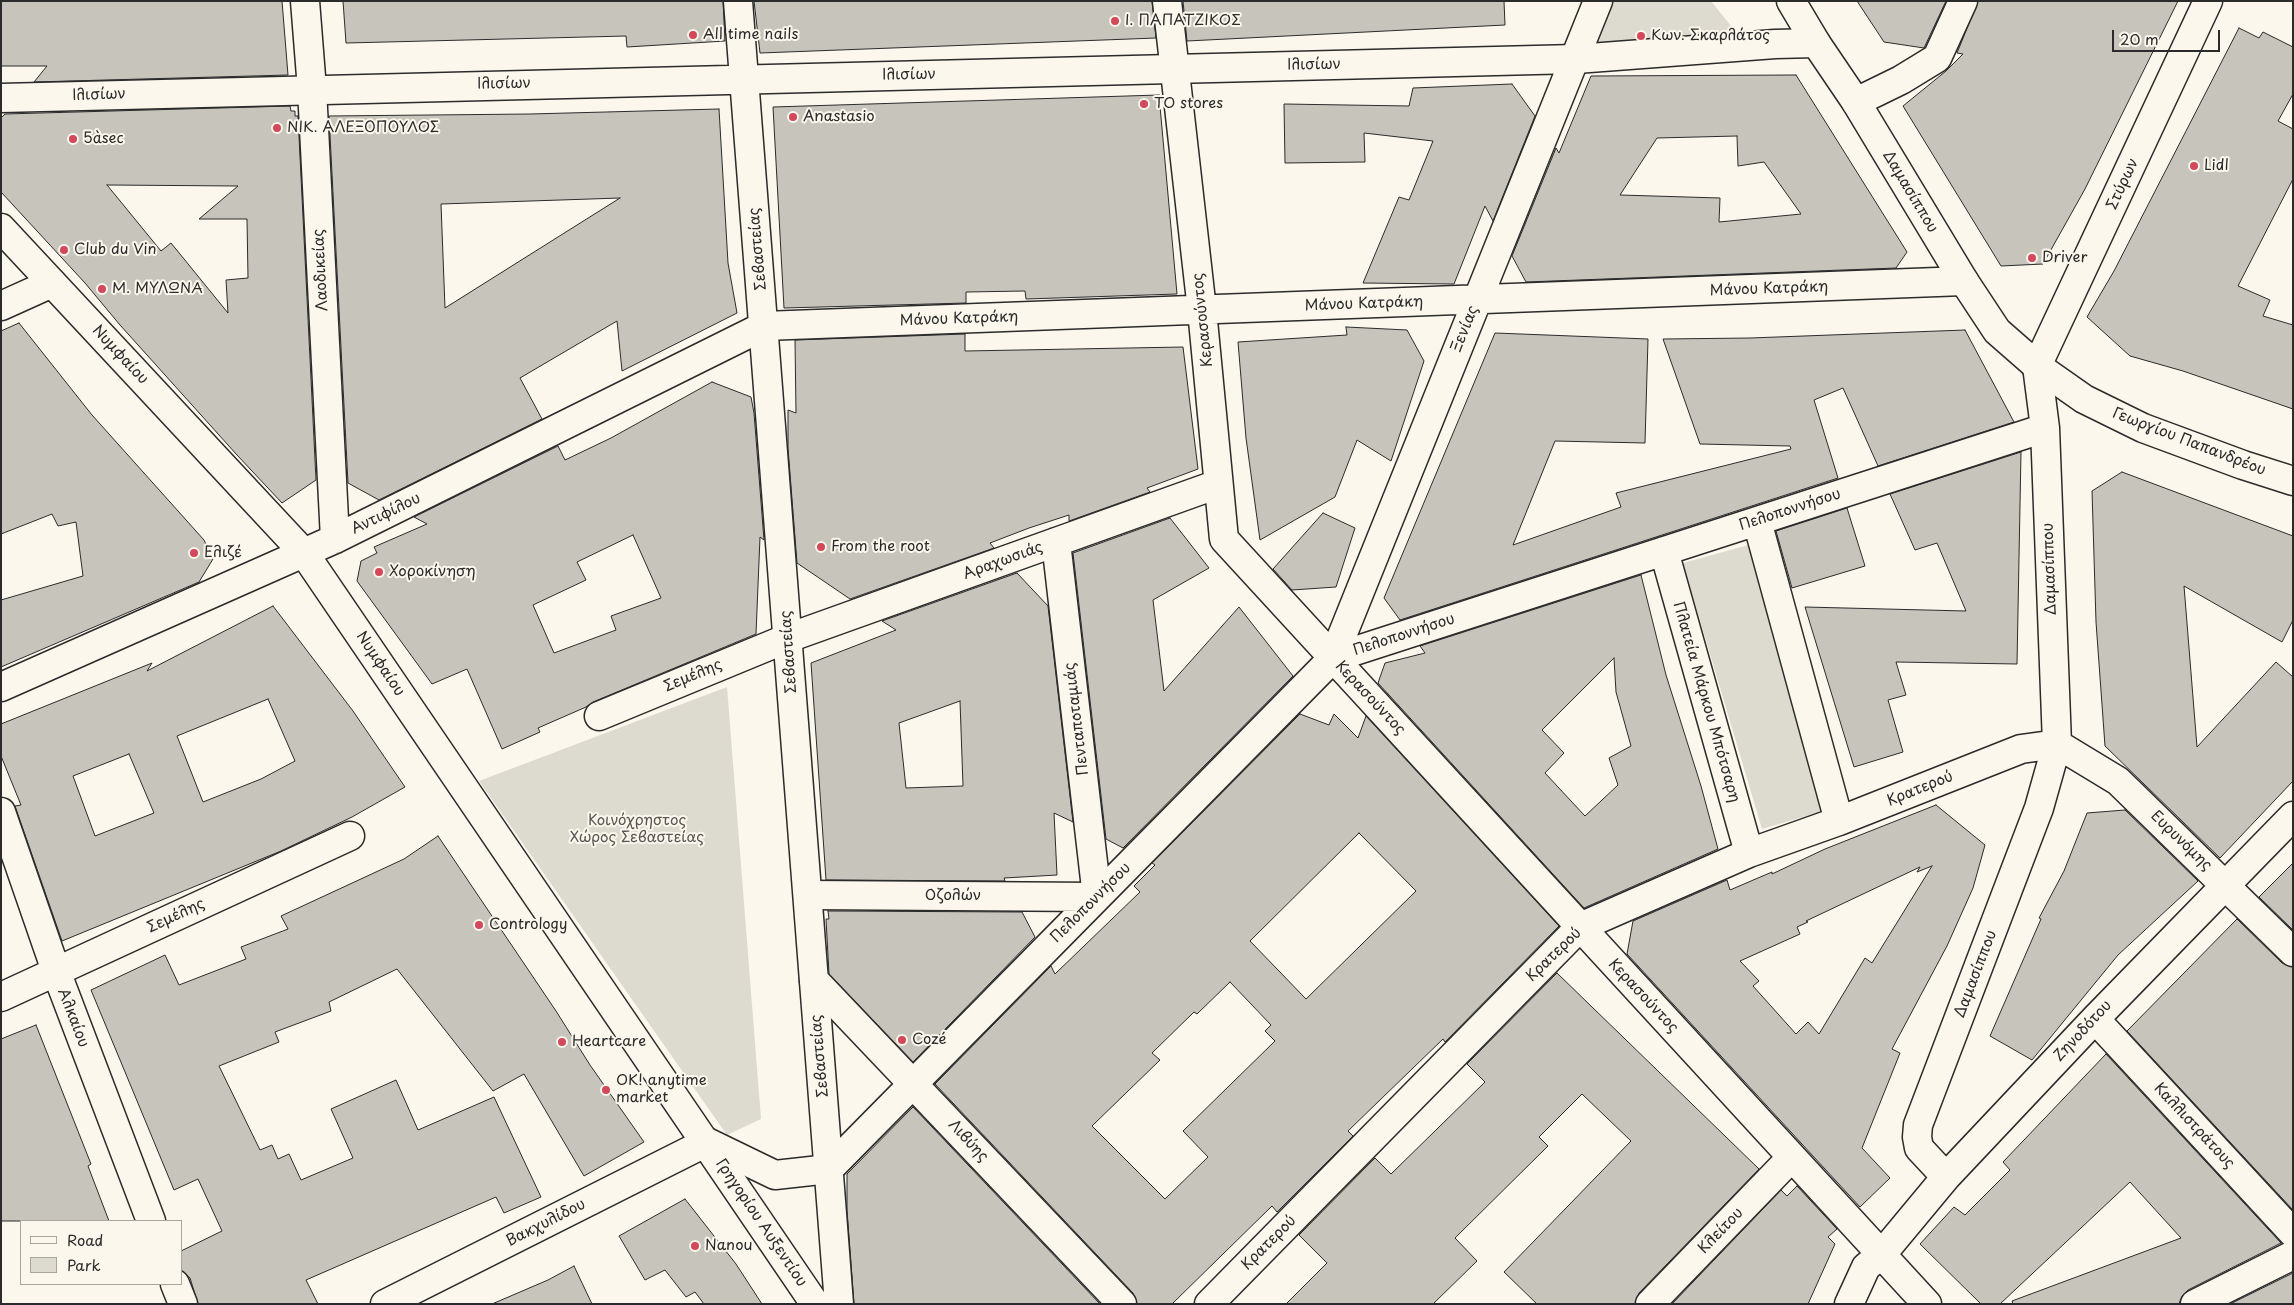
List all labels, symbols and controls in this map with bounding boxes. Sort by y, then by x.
place label: Ι. ΠΑΠΑΤΖΙΚΟΣ [1125,12,1241,30]
marker: Ι. ΠΑΠΑΤΖΙΚΟΣ [1109,15,1121,27]
scale bar [2114,20,2222,52]
place label: All time nails [703,26,798,44]
place label: Κων. Σκαρλάτος [1651,27,1770,45]
text: 20 m [2120,27,2159,50]
marker: All time nails [687,29,699,41]
marker: Κων. Σκαρλάτος [1635,30,1647,42]
street label: Ιλισίων [1287,56,1341,74]
street label: Ιλισίων [882,66,936,84]
street label: Ιλισίων [477,75,531,93]
street label: Ιλισίων [72,85,126,105]
place label: TO stores [1154,95,1223,113]
marker: TO stores [1138,98,1150,110]
place label: Anastasio [803,108,875,126]
marker: Anastasio [787,111,799,123]
place label: ΝΙΚ. ΑΛΕΞΟΠΟΥΛΟΣ [287,119,439,137]
marker: ΝΙΚ. ΑΛΕΞΟΠΟΥΛΟΣ [271,122,283,134]
place label: 5àsec [83,130,124,148]
marker: 5àsec [67,133,79,145]
street label: Δαμασίππου [1879,148,1941,236]
street label: Στύρων [2103,155,2143,213]
place label: Lidl [2204,157,2229,175]
marker: Lidl [2188,160,2200,172]
street label: Σεβαστείας [745,207,771,291]
street label: Λαοδικείας [310,228,332,312]
place label: Club du Vin [74,241,157,259]
marker: Club du Vin [58,244,70,256]
place label: Driver [2042,249,2087,267]
marker: Driver [2026,252,2038,264]
street label: Κερασούντος [1189,272,1217,368]
street label: Μάνου Κατράκη [1709,278,1829,300]
place label: Μ. ΜΥΛΩΝΑ [112,280,203,298]
marker: Μ. ΜΥΛΩΝΑ [96,283,108,295]
street label: Μάνου Κατράκη [1304,293,1424,315]
street label: Ξενίας [1448,303,1482,355]
street label: Μάνου Κατράκη [899,308,1019,330]
street label: Νυμφαίου [88,322,152,388]
street label: Γεωργίου Παπανδρέου [2110,404,2268,480]
street label: Πελοποννήσου [1737,485,1843,535]
street label: Αντιφίλου [348,490,424,538]
street label: Δαμασίππου [2039,523,2061,615]
place label: From the root [831,538,930,556]
street label: Αραχωσιάς [961,538,1045,584]
marker: From the root [815,541,827,553]
place label: Ελιζέ [204,544,242,562]
marker: Ελιζέ [188,547,200,559]
place label: Χοροκίνηση [389,563,476,581]
marker: Χοροκίνηση [373,566,385,578]
street label: Πλατεία Μάρκου Μπότσαρη [1669,599,1743,805]
street label: Σεβαστείας [777,610,801,694]
street label: Πελοποννήσου [1351,610,1457,660]
street label: Νυμφαίου [352,628,408,700]
street label: Σεμέλης [661,656,725,696]
street label: Κερασούντος [1331,657,1409,739]
street label: Πενταποταμιάς [1061,662,1093,776]
street label: Κρατερού [1884,768,1956,810]
street label: Ευρυνόμης [2147,807,2215,875]
park label: Κοινόχρηστος Χώρος Σεβαστείας [570,812,704,847]
street label: Πελοποννήσου [1047,859,1135,947]
street label: Οζολών [925,887,981,905]
street label: Σεμέλης [144,895,208,937]
place label: Contrology [489,916,567,934]
marker: Contrology [473,919,485,931]
street label: Κρατερού [1523,924,1585,986]
street label: Δαμασίππου [1951,928,2001,1020]
street label: Κερασούντος [1604,955,1682,1037]
street label: Αλκαίου [54,986,92,1050]
street label: Ζηνοδότου [2050,997,2116,1065]
street label: Σεβαστείας [807,1014,833,1098]
place label: Cozé [912,1031,947,1049]
place label: Heartcare [572,1033,646,1051]
marker: Cozé [896,1034,908,1046]
marker: Heartcare [556,1036,568,1048]
place label: OK! anytime market [616,1072,707,1107]
street label: Καλλιστράτους [2150,1080,2238,1172]
marker: OK! anytime market [600,1084,612,1096]
street label: Λιβύης [944,1116,992,1166]
street label: Γρηγορίου Αυξεντίου [712,1156,810,1290]
street label: Βακχυλίδου [503,1195,589,1251]
street label: Κλείτου [1695,1204,1747,1258]
street label: Κρατερού [1238,1212,1300,1274]
legend [20,1220,182,1285]
text: Road [67,1228,103,1251]
place label: Nanou [705,1237,752,1255]
marker: Nanou [689,1240,701,1252]
text: Park [67,1253,101,1276]

